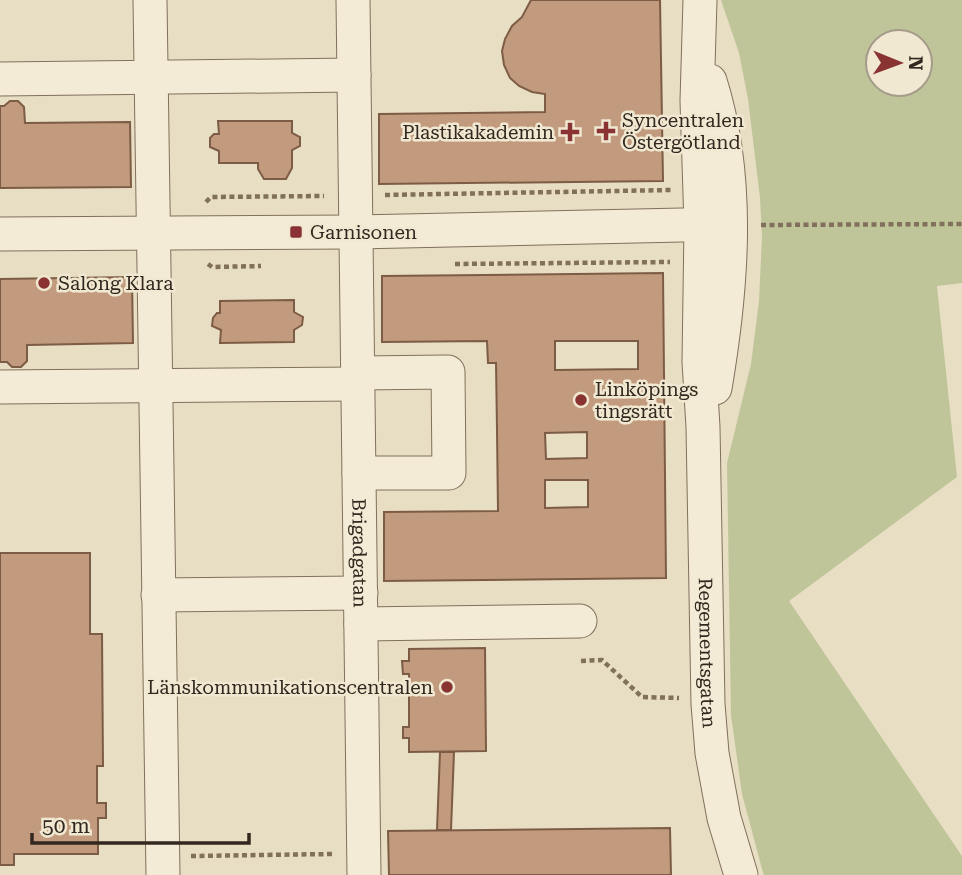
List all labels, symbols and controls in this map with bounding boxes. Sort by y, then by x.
north arrow [864,28,934,98]
text: N [904,56,927,71]
place label: Syncentralen Östergötland [622,109,744,154]
place label: Plastikakademin [402,121,554,144]
marker: Syncentralen Östergötland [596,121,616,141]
marker: Plastikakademin [560,122,580,142]
place label: Garnisonen [310,221,417,244]
marker: Garnisonen [288,224,304,240]
place label: Salong Klara [58,272,174,295]
marker: Salong Klara [36,275,52,291]
place label: Linköpings tingsrätt [595,378,698,423]
marker: Linköpings tingsrätt [573,392,589,408]
street label: Brigadgatan [348,498,372,608]
street label: Regementsgatan [694,577,721,729]
place label: Länskommunikationscentralen [147,676,433,699]
marker: Länskommunikationscentralen [439,679,455,695]
scale bar [32,802,248,846]
text: 50 m [42,814,90,838]

